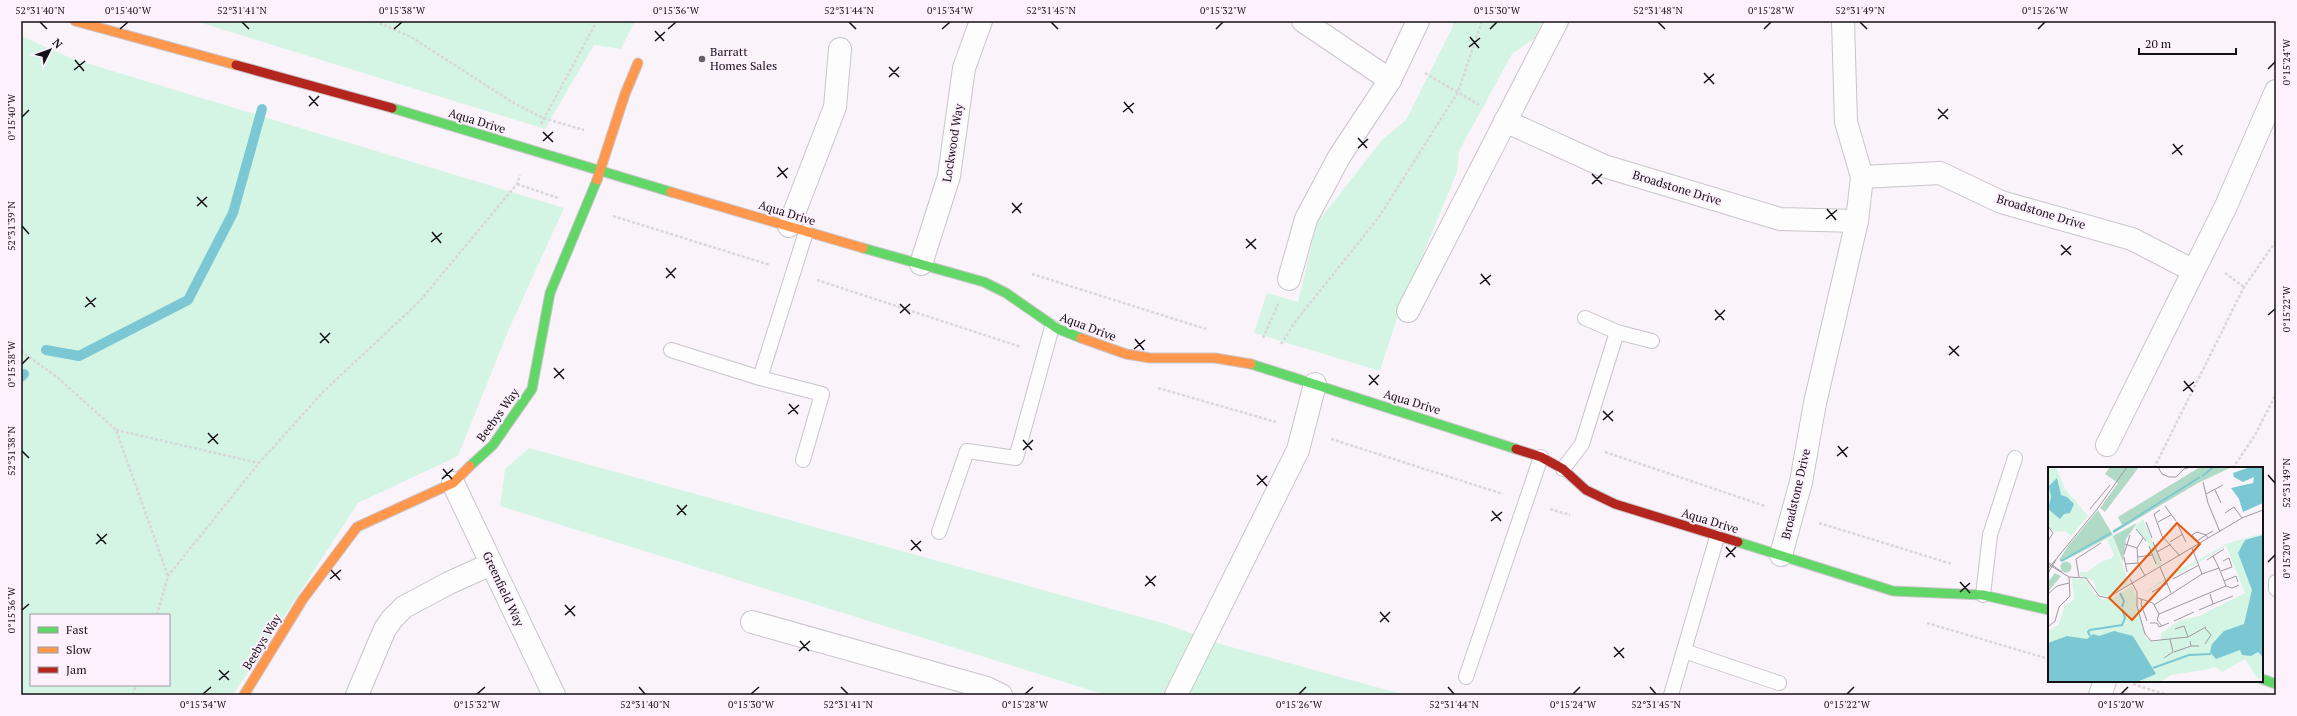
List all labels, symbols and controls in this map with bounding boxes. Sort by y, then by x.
text: 52°31'40"N [15,4,65,17]
text: 0°15'40"W [105,4,152,17]
text: 52°31'41"N [217,4,267,17]
text: 0°15'38"W [379,4,426,17]
text: 0°15'36"W [653,4,700,17]
text: 52°31'44"N [824,4,874,17]
text: 0°15'34"W [927,4,974,17]
text: 52°31'45"N [1026,4,1076,17]
text: 0°15'32"W [1200,4,1247,17]
text: 0°15'30"W [1474,4,1521,17]
text: 52°31'48"N [1633,4,1683,17]
text: 0°15'28"W [1748,4,1795,17]
text: 52°31'49"N [1835,4,1885,17]
text: 0°15'26"W [2022,4,2069,17]
north arrow [30,30,70,70]
scale bar [2139,30,2236,56]
text: N [49,36,66,52]
text: 20 m [2145,36,2172,51]
text: 0°15'24"W [2280,38,2293,85]
place label: Barratt Homes Sales [710,44,777,73]
marker: Barratt Homes Sales [697,54,707,64]
text: 0°15'40"W [5,93,18,140]
street label: Lockwood Way [939,102,966,183]
street label: Aqua Drive [447,105,507,136]
street label: Broadstone Drive [1631,167,1723,208]
street label: Broadstone Drive [1995,191,2087,232]
street label: Aqua Drive [757,197,817,228]
text: 52°31'39"N [5,201,18,251]
text: 0°15'22"W [2280,285,2293,332]
street label: Aqua Drive [1058,309,1118,344]
text: 0°15'38"W [5,340,18,387]
street label: Beebys Way [473,384,523,444]
street label: Aqua Drive [1382,386,1442,417]
text: 52°31'38"N [5,426,18,476]
street label: Broadstone Drive [1778,447,1813,541]
text: 52°31'49"N [2280,458,2293,508]
inset map [2048,467,2263,682]
street label: Aqua Drive [1680,505,1740,536]
text: 0°15'20"W [2280,531,2293,578]
street label: Greenfield Way [480,549,528,630]
text: 0°15'36"W [5,586,18,633]
street label: Beebys Way [239,610,285,672]
legend [30,614,170,686]
text: Fast [66,622,89,637]
text: Slow [66,642,92,657]
text: Jam [66,662,87,677]
text: 0°15'34"W [180,698,227,711]
text: 0°15'32"W [454,698,501,711]
text: 52°31'40"N [620,698,670,711]
text: 0°15'30"W [728,698,775,711]
text: 52°31'41"N [823,698,873,711]
text: 0°15'28"W [1002,698,1049,711]
text: 0°15'26"W [1276,698,1323,711]
text: 52°31'44"N [1429,698,1479,711]
text: 0°15'24"W [1550,698,1597,711]
text: 52°31'45"N [1631,698,1681,711]
text: 0°15'22"W [1824,698,1871,711]
text: 0°15'20"W [2098,698,2145,711]

